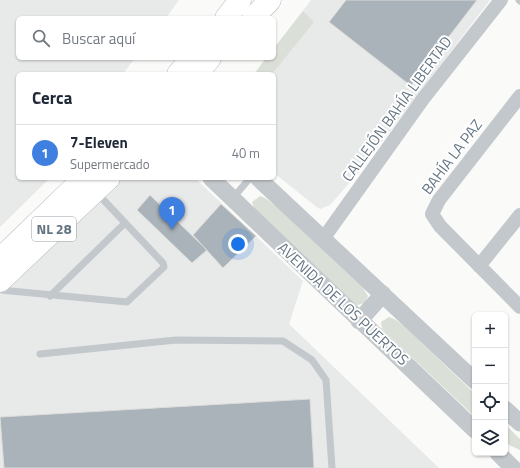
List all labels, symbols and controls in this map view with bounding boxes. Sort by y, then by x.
search box [16,16,276,60]
icon: search [30,27,52,49]
text: Buscar aquí [62,27,135,50]
street label: CALLEJÓN BAHÍA LIBERTAD [336,31,457,186]
text: Cerca [32,85,72,111]
street label: BAHÍA LA PAZ [416,114,488,199]
text: 7-Eleven [70,131,128,154]
text: 1 [41,143,49,163]
text: 40 m [232,143,260,163]
text: Supermercado [70,154,150,174]
pin: 1 [159,197,185,230]
road number: NL 28 [32,217,76,241]
your location [228,234,248,254]
street label: AVENIDA DE LOS PUERTOS [273,237,414,371]
map controls [472,312,508,456]
button: + [472,312,508,348]
button: − [472,348,508,384]
button: locate [472,384,508,420]
button: layers [472,420,508,456]

